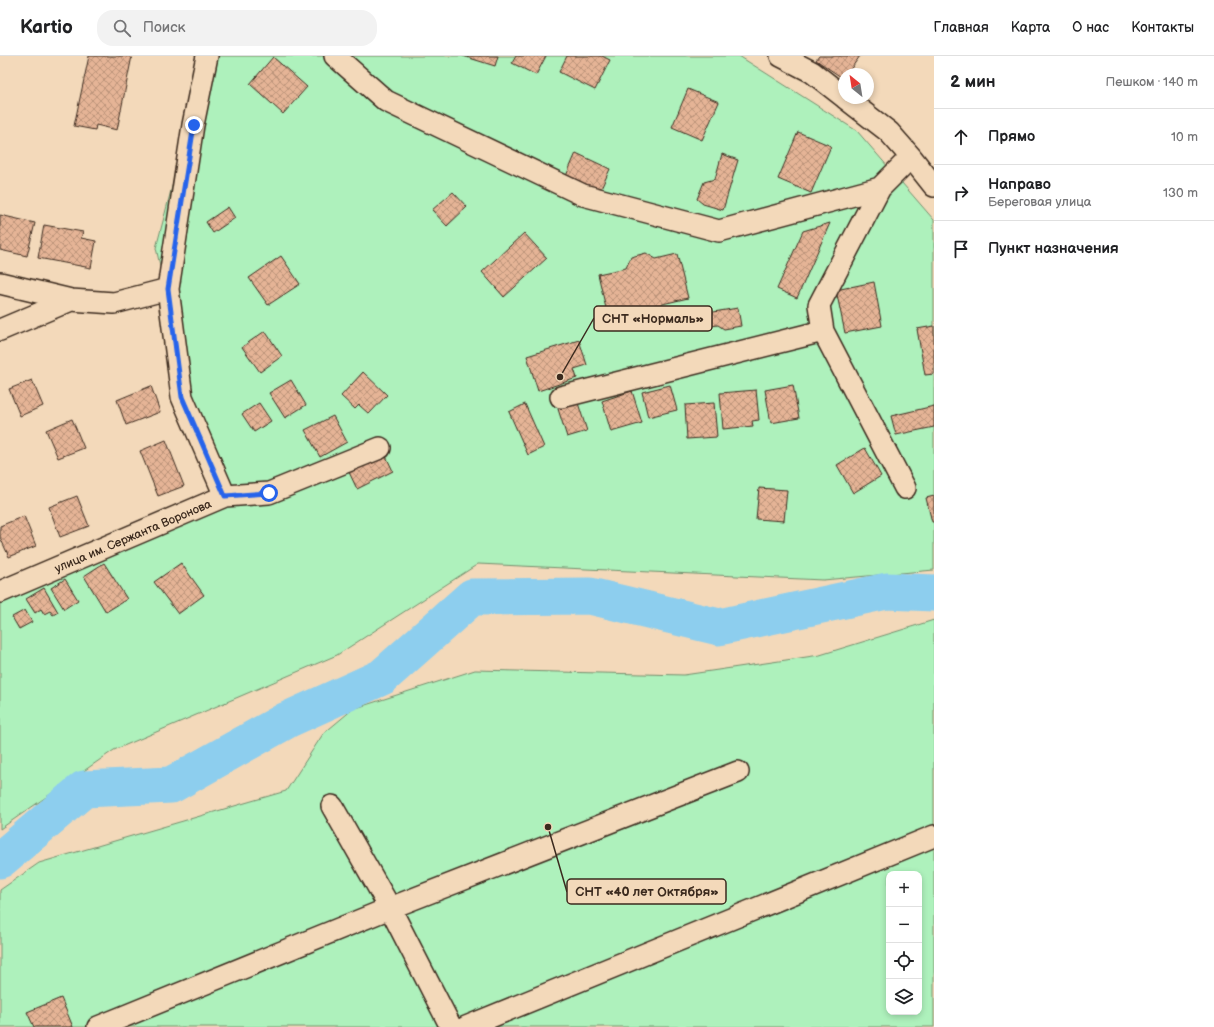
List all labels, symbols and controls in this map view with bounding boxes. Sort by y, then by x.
search box [97,10,377,46]
text: Kartio [20,16,73,39]
icon: search [111,17,133,39]
text: Поиск [143,18,186,37]
text: Главная [934,19,989,36]
text: Карта [1011,19,1050,36]
text: О нас [1072,19,1109,36]
text: Контакты [1131,19,1194,36]
north arrow [838,68,874,104]
text: 2 мин [950,72,996,92]
text: Пешком · 140 m [1106,74,1198,90]
route end [185,116,203,134]
icon: ahead [950,126,972,148]
text: Прямо [988,127,1035,146]
text: 10 m [1171,129,1198,145]
text: Направо [988,175,1051,194]
icon: right [950,182,972,204]
text: 130 m [1163,185,1198,201]
text: Береговая улица [988,194,1092,210]
icon: arrive [950,238,972,260]
text: Пункт назначения [988,239,1119,258]
callout: СНТ «Нормаль» [594,306,712,331]
text: СНТ «Нормаль» [602,311,704,327]
route start [260,484,278,502]
street label: улица им. Сержанта Воронова [52,497,214,576]
map controls [886,871,922,1015]
button: + [886,871,922,907]
callout: СНТ «40 лет Октября» [567,879,726,904]
text: СНТ «40 лет Октября» [575,884,719,900]
button: − [886,907,922,943]
button: locate [886,943,922,979]
button: layers [886,979,922,1015]

